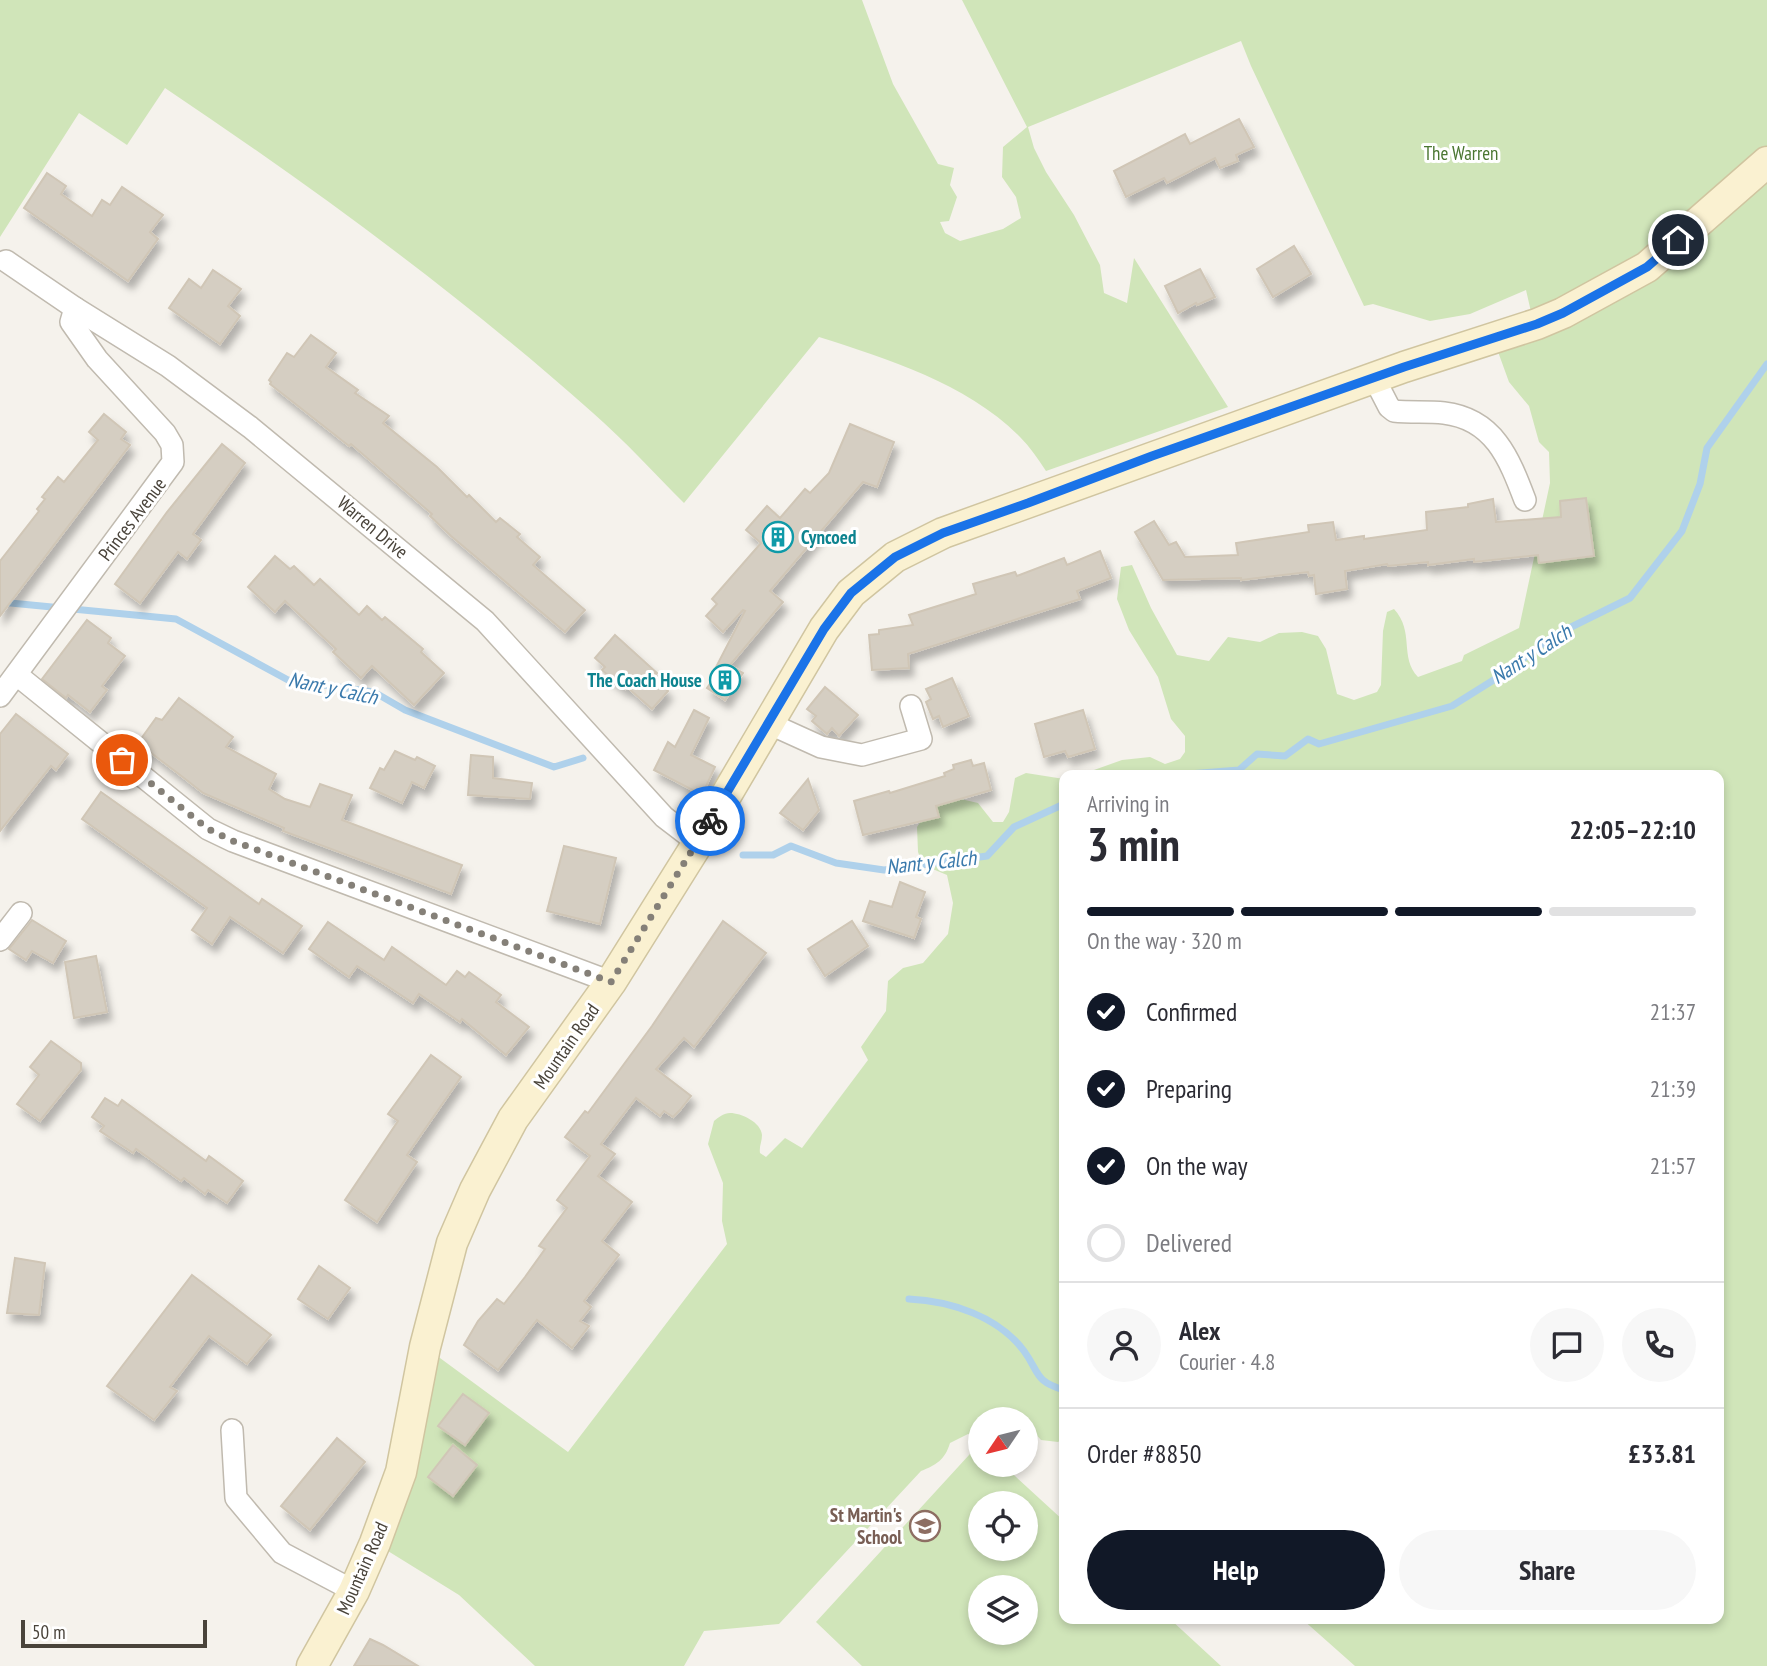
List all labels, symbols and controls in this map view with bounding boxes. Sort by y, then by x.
park label: The Warren [1424,141,1498,165]
pin [1648,210,1708,270]
icon: home [1659,221,1697,259]
street label: Princes Avenue [93,473,171,565]
street label: Warren Drive [333,491,413,564]
building icon: Cyncoed [761,520,795,554]
place label: Cyncoed [801,525,856,549]
water label: Nant y Calch [1486,617,1578,690]
building icon: The Coach House [708,663,742,697]
water label: Nant y Calch [286,665,382,711]
place label: The Coach House [587,668,702,692]
pin [92,730,152,790]
icon: bag [103,741,141,779]
courier [675,786,745,856]
text: Arriving in [1087,789,1169,818]
icon: bike [691,802,729,840]
text: 22:05–22:10 [1569,813,1696,846]
text: 3 min [1087,814,1180,874]
water label: Nant y Calch [885,844,979,880]
text: On the way · 320 m [1087,926,1242,955]
icon: check [1087,993,1125,1031]
text: Confirmed [1146,995,1237,1028]
text: 21:37 [1650,997,1696,1026]
street label: Mountain Road [528,999,604,1093]
icon: check [1087,1070,1125,1108]
text: Preparing [1146,1072,1232,1105]
text: 21:39 [1650,1074,1696,1103]
icon: check [1087,1147,1125,1185]
text: On the way [1146,1149,1248,1182]
text: 21:57 [1650,1151,1696,1180]
text: Delivered [1146,1226,1232,1259]
button: person [1087,1308,1161,1382]
button: chat [1530,1308,1604,1382]
button: phone [1622,1308,1696,1382]
text: Alex [1179,1314,1220,1347]
text: Courier · 4.8 [1179,1347,1275,1376]
north arrow [968,1407,1038,1477]
map controls [968,1407,1038,1645]
text: Order #8850 [1087,1437,1202,1470]
text: £33.81 [1628,1437,1696,1470]
button: locate [968,1491,1038,1561]
place label: St Martin's School [830,1503,902,1549]
school or university icon: St Martin's School [908,1509,942,1543]
street label: Mountain Road [331,1518,393,1618]
button: Help [1087,1530,1385,1610]
button: Share [1399,1530,1696,1610]
button: layers [968,1575,1038,1645]
scale bar [21,1617,206,1649]
text: 50 m [32,1620,66,1644]

